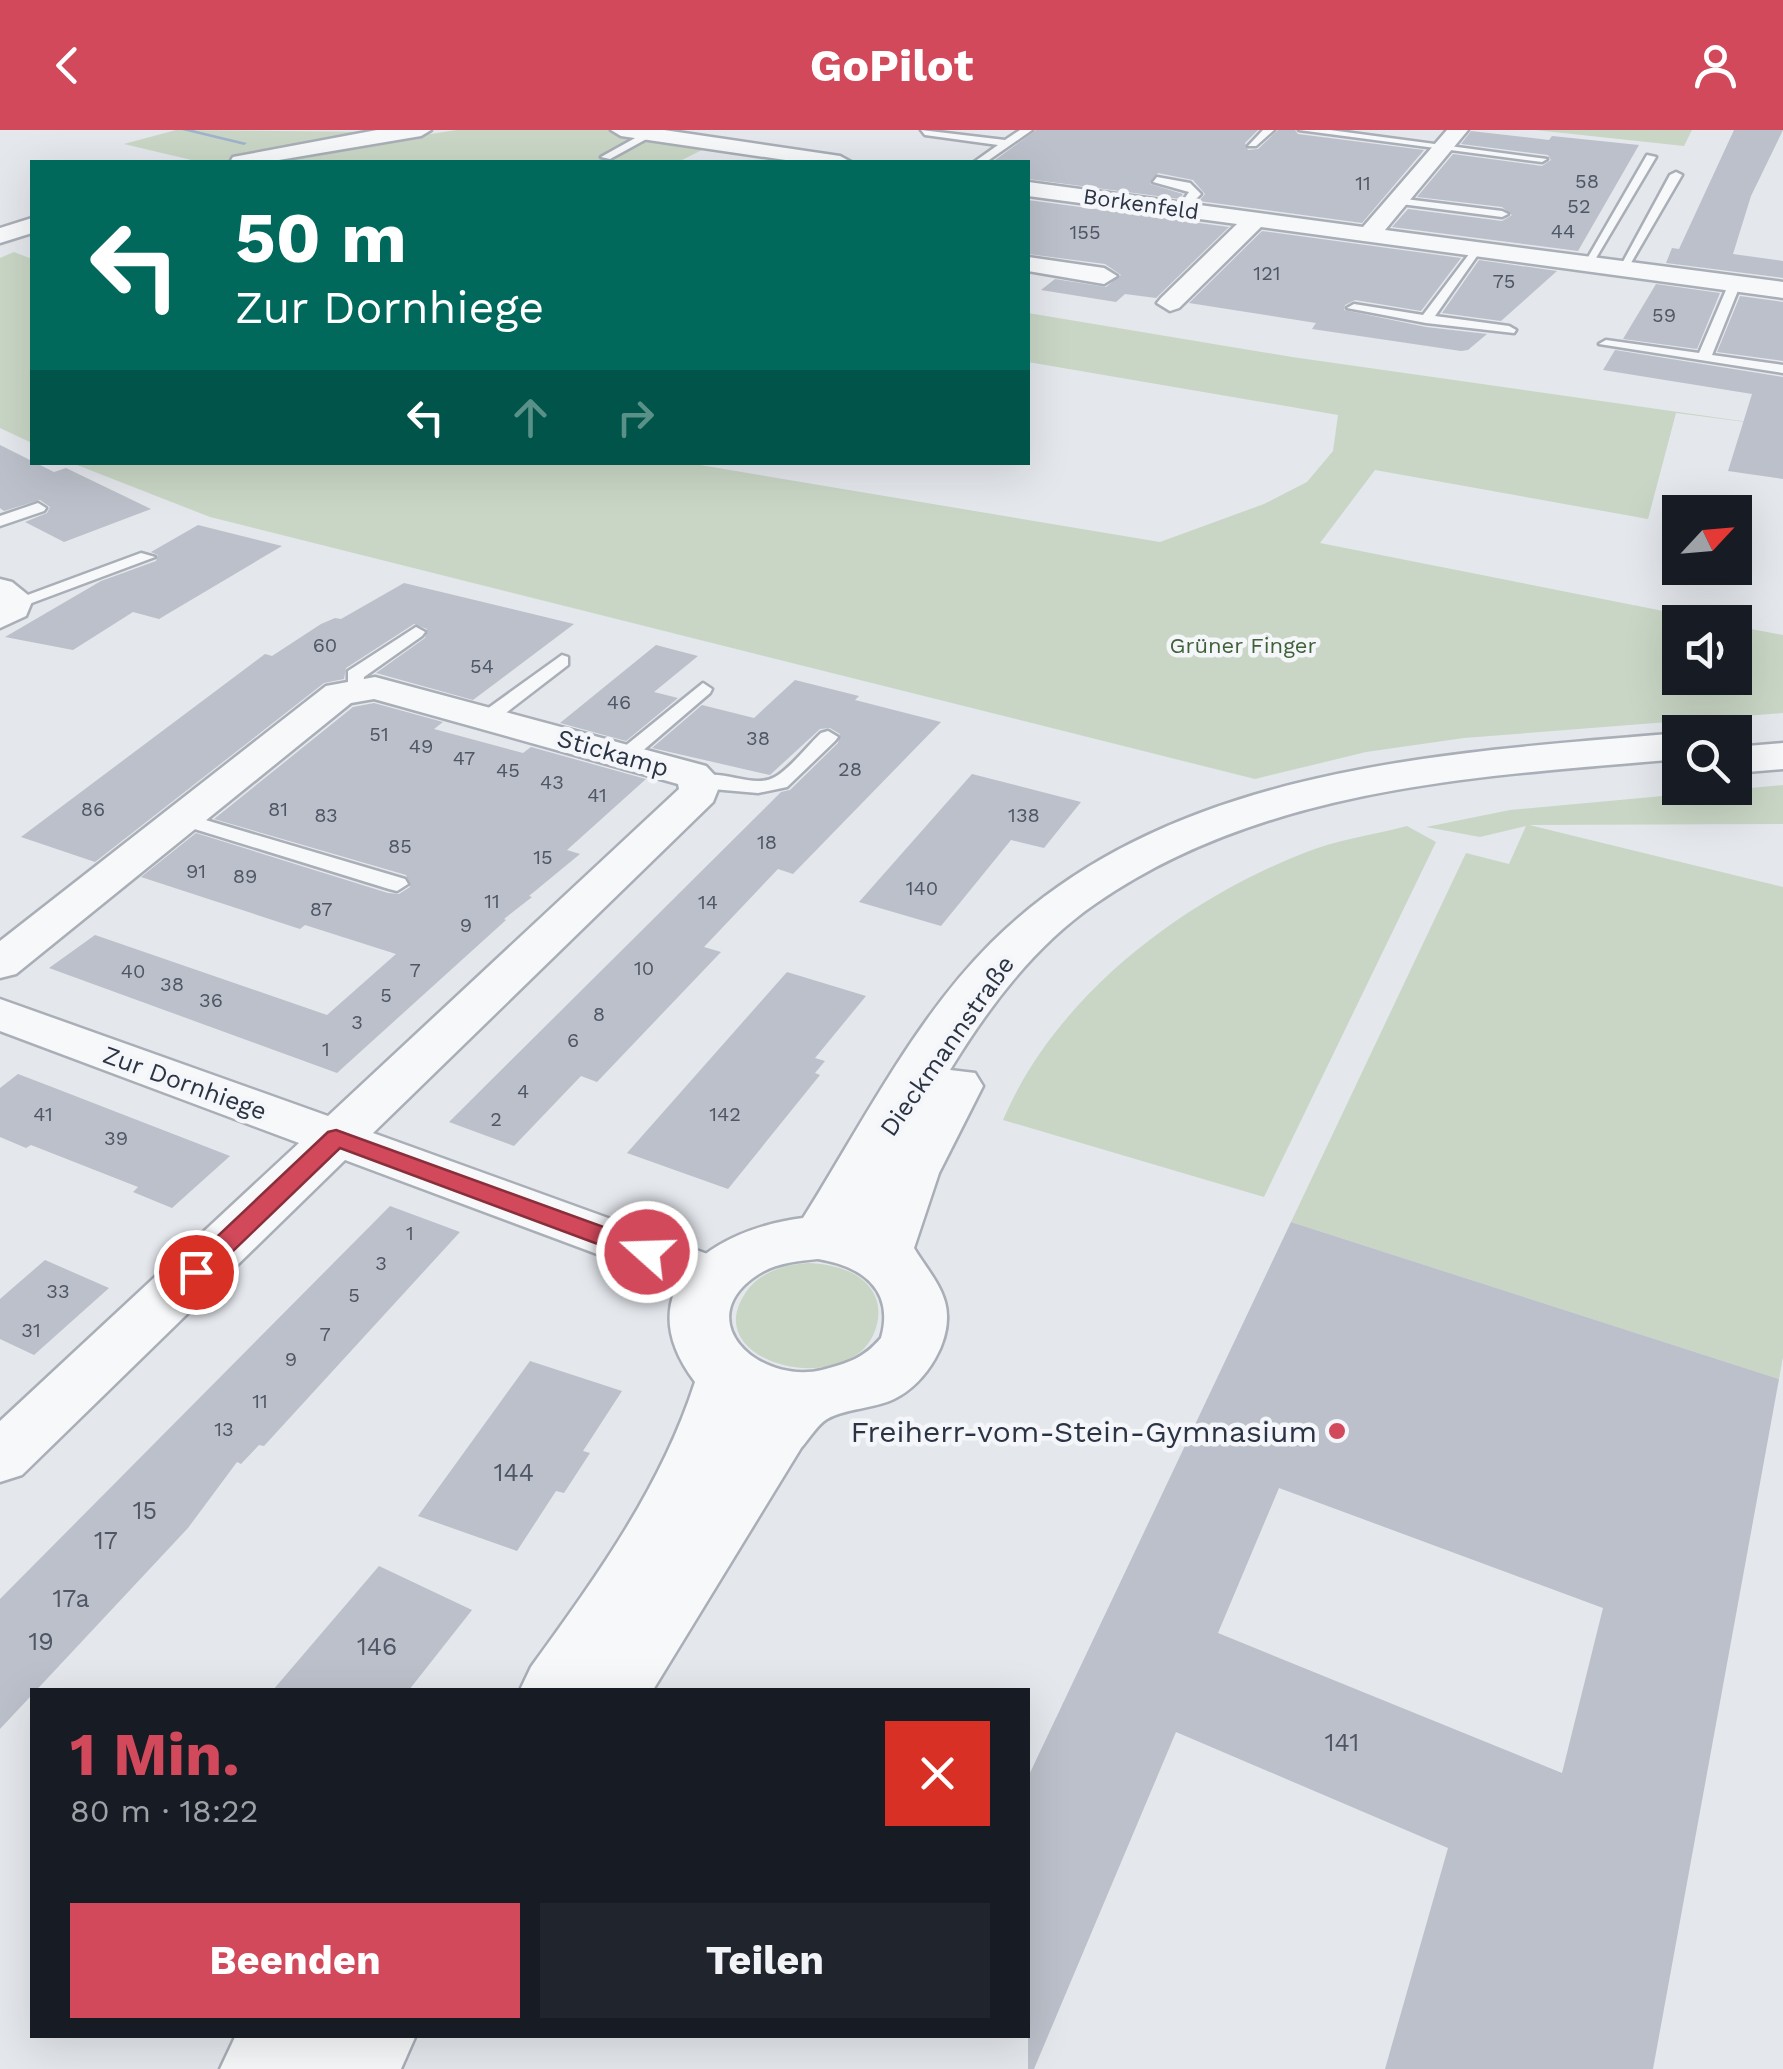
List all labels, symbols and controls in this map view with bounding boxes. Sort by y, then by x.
icon: back [40,38,95,93]
icon: person [1688,38,1743,93]
text: GoPilot [810,39,973,92]
house number: 58 [1575,169,1599,193]
house number: 11 [1355,171,1371,195]
street label: Borkenfeld [1082,184,1200,224]
house number: 52 [1567,194,1591,218]
text: 50 m [235,197,407,279]
icon: left [70,200,200,330]
house number: 44 [1551,219,1575,243]
house number: 155 [1069,220,1101,244]
house number: 121 [1253,261,1281,285]
house number: 75 [1493,269,1515,293]
text: Zur Dornhiege [235,281,544,334]
house number: 59 [1652,303,1676,327]
icon: left [398,390,453,445]
icon: ahead [503,390,558,445]
icon: right [608,390,663,445]
north arrow [1662,495,1752,585]
map controls [1662,495,1752,805]
button: sound [1662,605,1752,695]
house number: 60 [313,633,337,657]
park label: Grüner Finger [1169,633,1317,658]
house number: 54 [470,654,494,678]
house number: 46 [607,690,631,714]
button: search [1662,715,1752,805]
house number: 51 [369,722,389,746]
street label: Stickamp [554,723,672,783]
house number: 38 [746,726,770,750]
house number: 49 [409,734,433,758]
house number: 47 [453,746,475,770]
house number: 28 [838,757,862,781]
house number: 45 [496,758,520,782]
house number: 43 [540,770,564,794]
house number: 41 [587,783,607,807]
house number: 86 [81,797,105,821]
house number: 81 [268,797,288,821]
house number: 83 [314,803,338,827]
house number: 138 [1008,803,1040,827]
house number: 18 [757,830,777,854]
house number: 85 [388,834,412,858]
house number: 15 [533,845,553,869]
house number: 91 [186,859,206,883]
house number: 89 [233,864,257,888]
house number: 140 [906,876,938,900]
house number: 11 [484,889,500,913]
house number: 14 [698,890,718,914]
house number: 87 [310,897,332,921]
house number: 9 [460,913,472,937]
street label: Dieckmannstraße [874,950,1020,1142]
house number: 10 [634,956,654,980]
house number: 7 [409,958,421,982]
house number: 40 [121,959,145,983]
house number: 38 [160,972,184,996]
house number: 5 [380,983,392,1007]
house number: 36 [199,988,223,1012]
house number: 8 [593,1002,605,1026]
house number: 3 [351,1010,363,1034]
house number: 6 [567,1028,579,1052]
house number: 1 [322,1037,330,1061]
street label: Zur Dornhiege [99,1040,271,1126]
house number: 4 [517,1079,529,1103]
house number: 41 [33,1102,53,1126]
house number: 142 [709,1102,741,1126]
house number: 2 [490,1107,502,1131]
house number: 39 [104,1126,128,1150]
position arrow [595,1200,699,1304]
house number: 1 [406,1221,414,1245]
pin [154,1230,239,1315]
icon: arrive [169,1245,224,1300]
house number: 3 [375,1251,387,1275]
house number: 33 [46,1279,70,1303]
house number: 5 [348,1283,360,1307]
house number: 31 [21,1318,41,1342]
house number: 7 [319,1322,331,1346]
house number: 9 [285,1347,297,1371]
house number: 11 [252,1389,268,1413]
place label: Freiherr-vom-Stein-Gymnasium [850,1414,1317,1449]
house number: 13 [214,1417,234,1441]
marker: Freiherr-vom-Stein-Gymnasium [1326,1420,1348,1442]
house number: 144 [494,1458,534,1487]
house number: 15 [133,1496,157,1525]
house number: 17 [94,1526,118,1555]
house number: 17a [52,1584,90,1613]
house number: 19 [28,1627,54,1656]
house number: 146 [357,1632,397,1661]
text: 1 Min. [70,1719,240,1790]
button: close [885,1721,990,1826]
house number: 141 [1325,1728,1359,1757]
text: 80 m · 18:22 [70,1792,258,1830]
button: Beenden [70,1903,520,2018]
button: Teilen [540,1903,990,2018]

